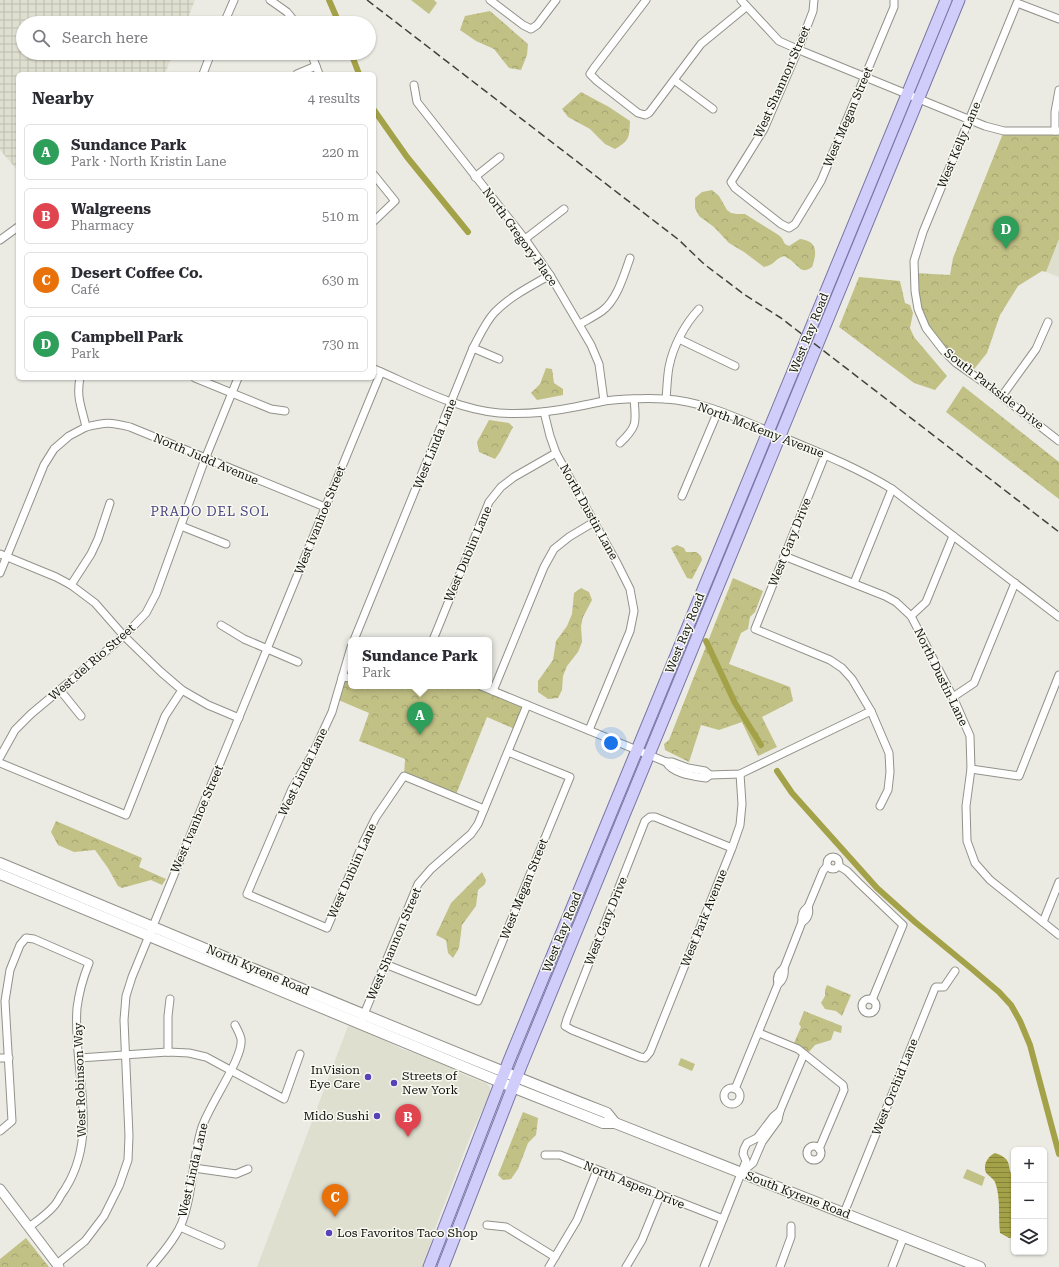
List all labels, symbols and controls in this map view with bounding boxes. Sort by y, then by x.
search box [16,16,376,60]
street label: West Shannon Street [751,23,813,140]
icon: search [30,27,52,49]
text: Search here [62,29,148,47]
street label: West Megan Street [821,64,876,169]
text: Nearby [32,88,94,108]
text: 4 results [308,91,360,106]
street label: West Kelly Lane [935,99,984,190]
text: Sundance Park [71,136,187,154]
text: A [41,145,51,160]
text: 220 m [322,145,359,160]
text: Park · North Kristin Lane [71,154,226,169]
street label: North Gregory Place [480,185,561,289]
text: Walgreens [71,200,151,218]
text: B [41,209,51,224]
text: 510 m [322,209,359,224]
pin: D [993,216,1019,249]
text: Pharmacy [71,218,134,233]
text: Desert Coffee Co. [71,264,203,282]
text: C [41,273,51,288]
text: 630 m [322,273,359,288]
text: Café [71,282,100,297]
street label: West Ray Road [786,290,832,375]
text: Campbell Park [71,328,183,346]
text: D [41,337,51,352]
text: 730 m [322,337,359,352]
text: Park [71,346,100,361]
street label: South Parkside Drive [942,346,1047,432]
street label: West Linda Lane [411,396,460,491]
street label: North McKemy Avenue [696,399,827,461]
street label: North Judd Avenue [151,431,261,488]
street label: North Dustin Lane [557,462,621,563]
street label: West Ivanhoe Street [292,463,348,576]
street label: West Gary Drive [766,495,814,588]
district label: PRADO DEL SOL [150,504,270,519]
street label: West Dublin Lane [441,504,495,604]
street label: West Ray Road [662,590,708,675]
street label: West del Rio Street [46,620,138,703]
street label: North Dustin Lane [911,626,971,729]
popup [348,637,492,689]
text: Sundance Park [362,647,478,665]
text: Park [362,665,391,680]
pin: A [407,702,433,735]
street label: West Linda Lane [276,725,331,818]
your location [601,733,621,753]
street label: West Ivanhoe Street [168,762,226,875]
street label: West Dublin Lane [325,821,379,921]
street label: West Megan Street [497,836,551,942]
street label: West Park Avenue [678,867,730,969]
street label: West Gary Drive [582,874,630,967]
street label: West Shannon Street [364,885,424,1003]
street label: West Ray Road [539,889,585,974]
street label: North Kyrene Road [204,942,312,998]
street label: West Robinson Way [71,1021,89,1138]
street label: West Orchid Lane [869,1036,921,1137]
place label: InVision Eye Care [309,1063,360,1091]
place label: Streets of New York [402,1069,459,1097]
marker: InVision Eye Care [363,1072,373,1082]
marker: Streets of New York [389,1078,399,1088]
pin: B [395,1104,421,1137]
place label: Mido Sushi [303,1109,369,1123]
marker: Mido Sushi [372,1111,382,1121]
street label: West Linda Lane [175,1121,211,1218]
map controls [1011,1147,1047,1255]
button: + [1011,1147,1047,1183]
street label: North Aspen Drive [581,1158,687,1212]
street label: South Kyrene Road [744,1169,853,1222]
button: − [1011,1183,1047,1219]
pin: C [322,1184,348,1217]
button: layers [1011,1219,1047,1255]
place label: Los Favoritos Taco Shop [337,1226,478,1240]
marker: Los Favoritos Taco Shop [324,1228,334,1238]

